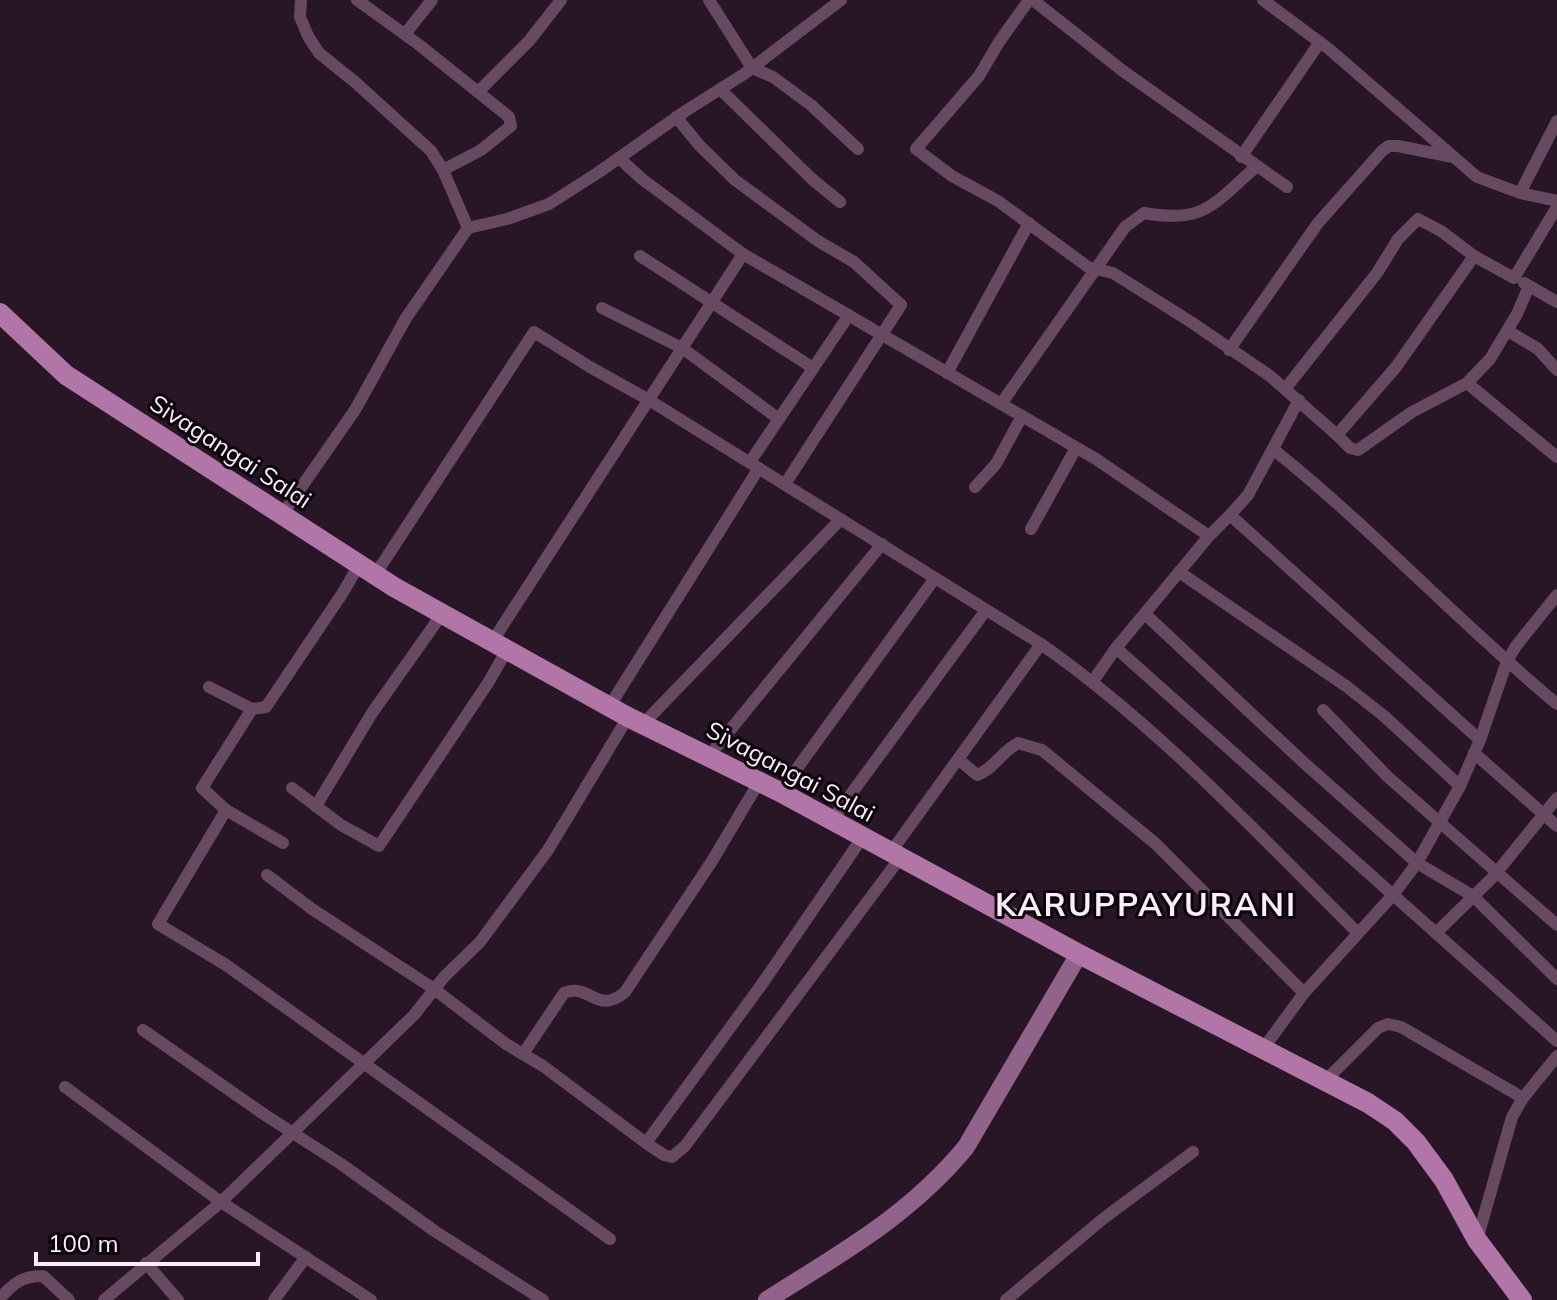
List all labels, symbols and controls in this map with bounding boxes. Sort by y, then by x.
street label: Sivagangai Salai [145,388,317,514]
street label: Sivagangai Salai [702,714,880,828]
district label: KARUPPAYURANI [995,884,1297,924]
scale bar [36,1216,258,1266]
text: 100 m [48,1228,119,1258]

